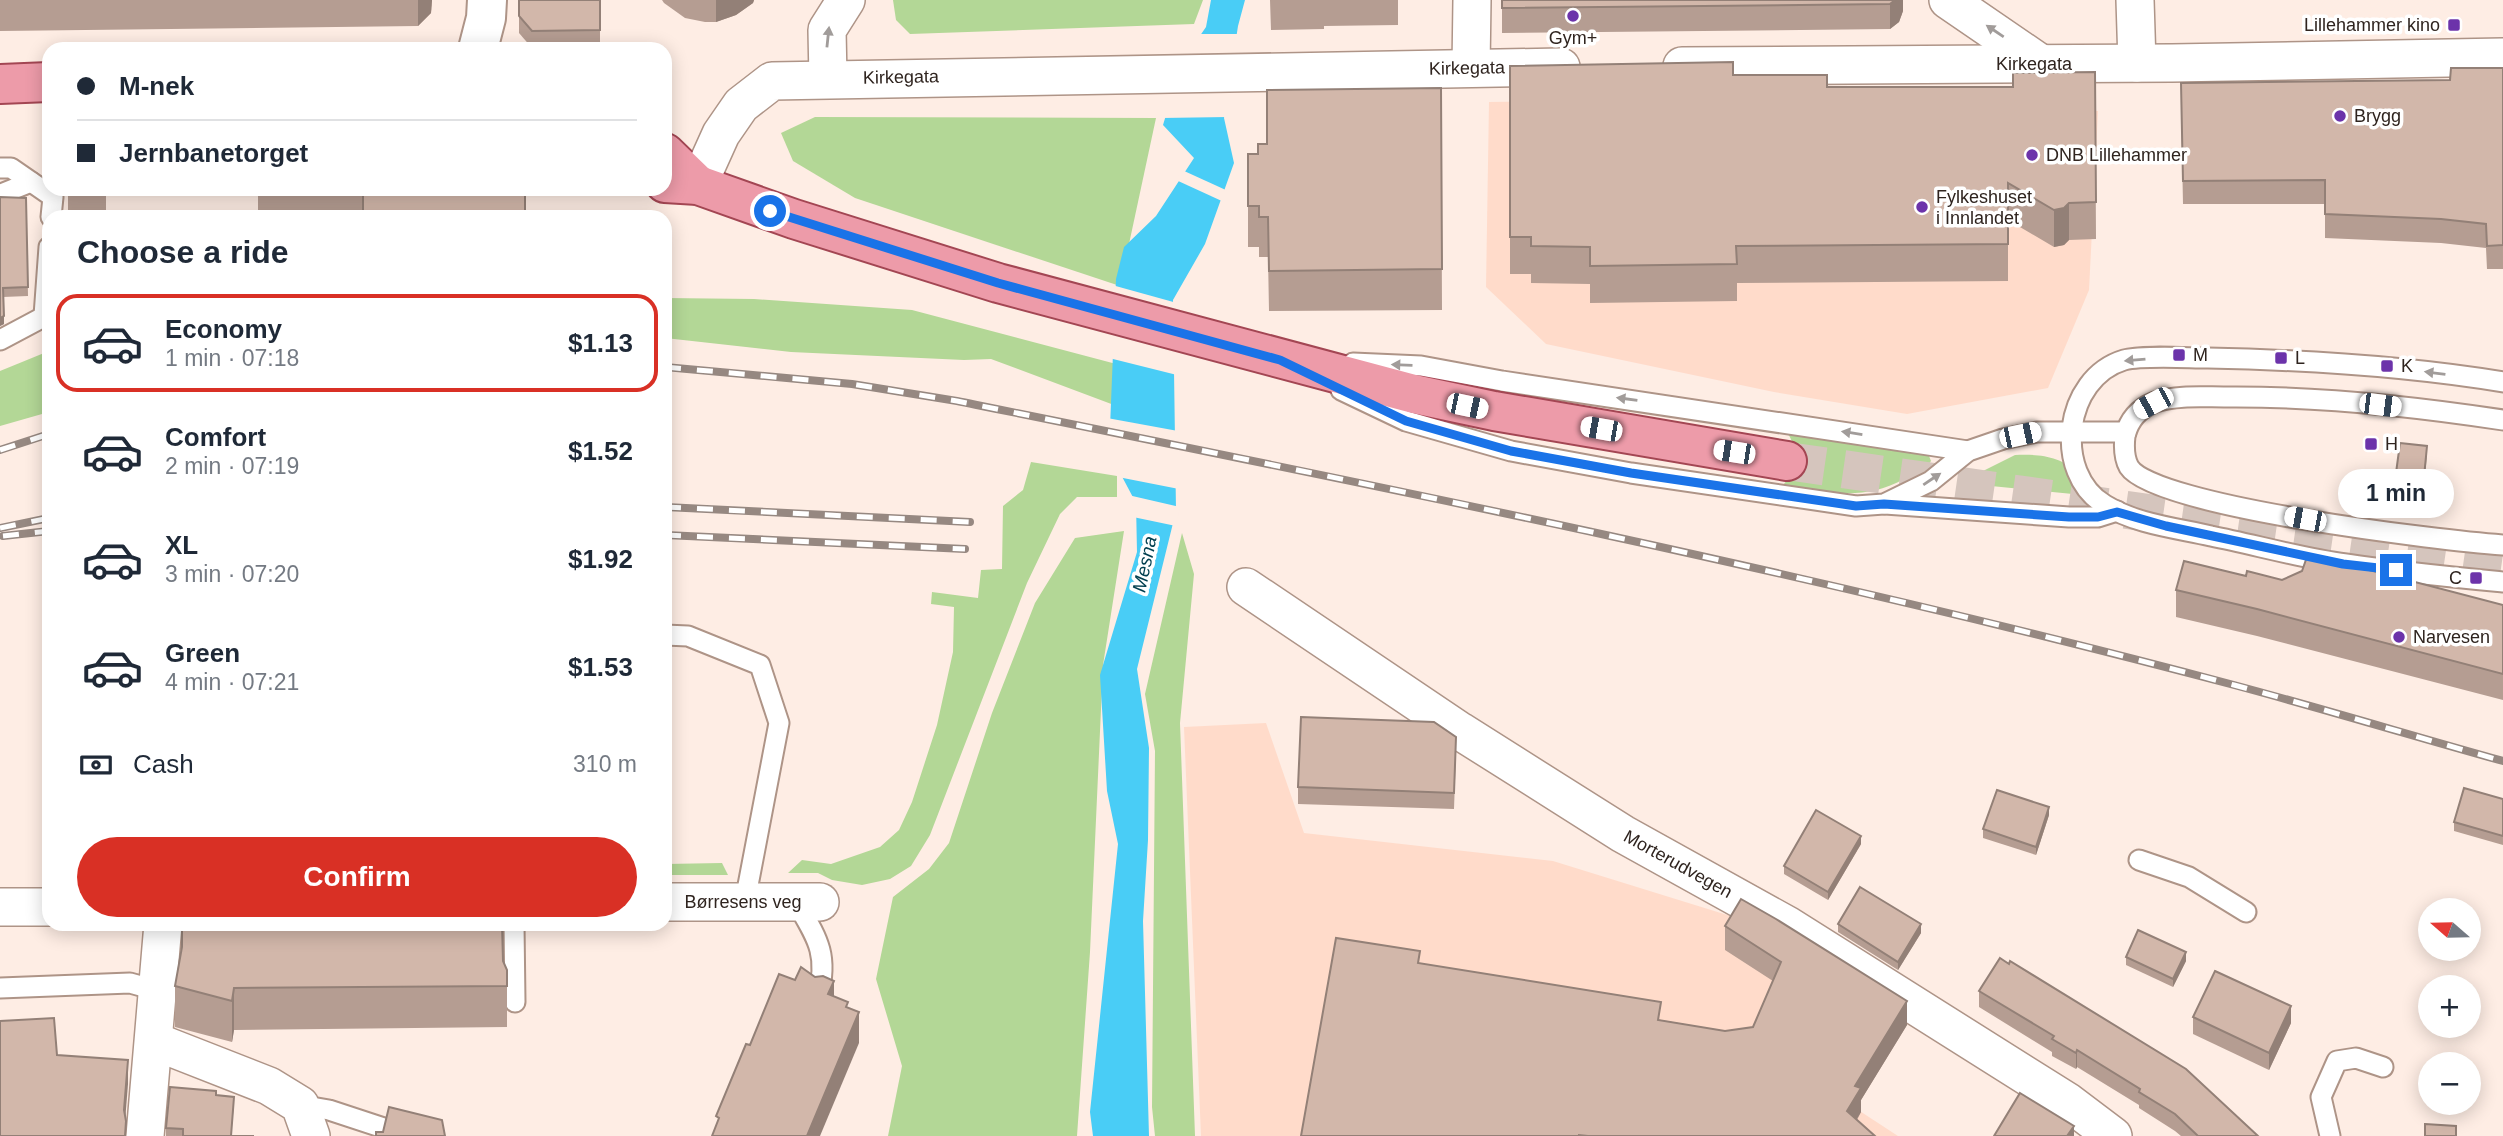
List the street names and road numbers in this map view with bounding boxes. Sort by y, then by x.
street label: Kirkegata [1996,54,2073,74]
street label: Kirkegata [1429,57,1506,79]
street label: Kirkegata [863,66,940,88]
street label: Morterudvegen [1620,826,1736,902]
street label: Børresens veg [684,892,802,912]

